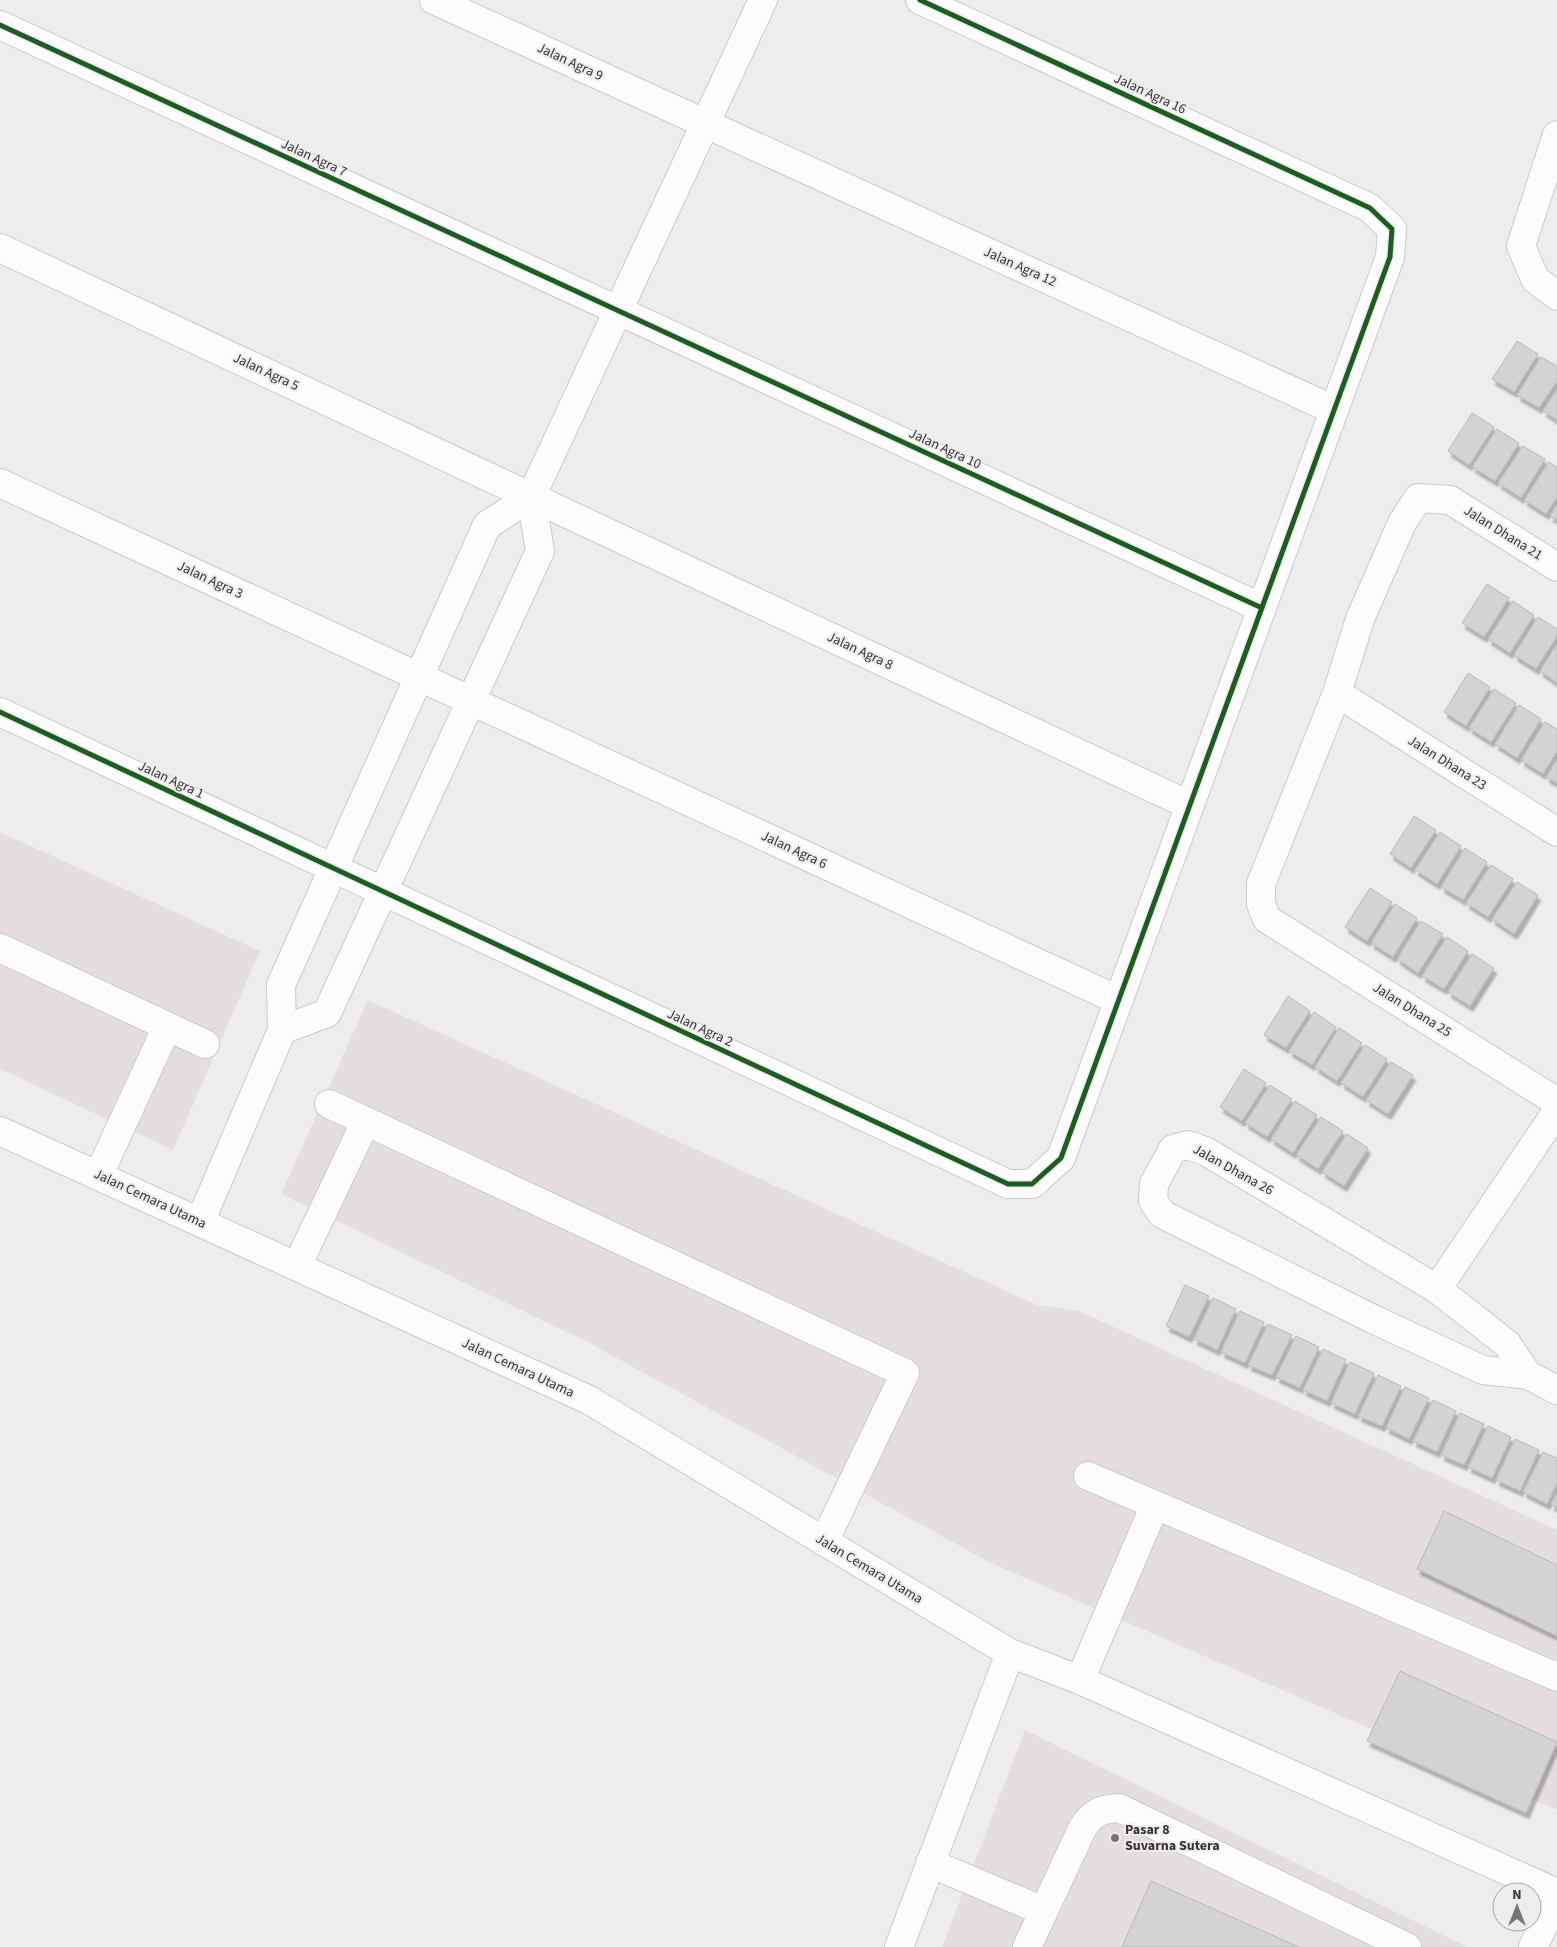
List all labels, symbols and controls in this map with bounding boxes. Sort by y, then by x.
street label: Jalan Agra 9 [534,38,606,86]
street label: Jalan Agra 16 [1111,68,1190,120]
street label: Jalan Agra 7 [278,134,350,182]
street label: Jalan Agra 12 [980,242,1060,292]
street label: Jalan Agra 5 [230,348,302,396]
street label: Jalan Agra 10 [906,423,985,475]
street label: Jalan Dhana 21 [1460,501,1546,565]
street label: Jalan Agra 3 [174,556,246,604]
street label: Jalan Agra 8 [824,627,896,675]
street label: Jalan Dhana 23 [1404,731,1490,795]
street label: Jalan Agra 1 [135,756,207,804]
street label: Jalan Agra 6 [758,826,830,874]
street label: Jalan Dhana 25 [1369,978,1455,1042]
street label: Jalan Agra 2 [664,1004,736,1052]
street label: Jalan Dhana 26 [1189,1140,1277,1200]
street label: Jalan Cemara Utama [90,1164,210,1234]
street label: Jalan Cemara Utama [458,1333,578,1403]
street label: Jalan Cemara Utama [812,1529,926,1609]
place label: Pasar 8 Suvarna Sutera [1125,1820,1220,1856]
marker: Pasar 8 Suvarna Sutera [1109,1832,1121,1844]
north arrow [1492,1882,1542,1932]
text: N [1512,1885,1522,1905]

